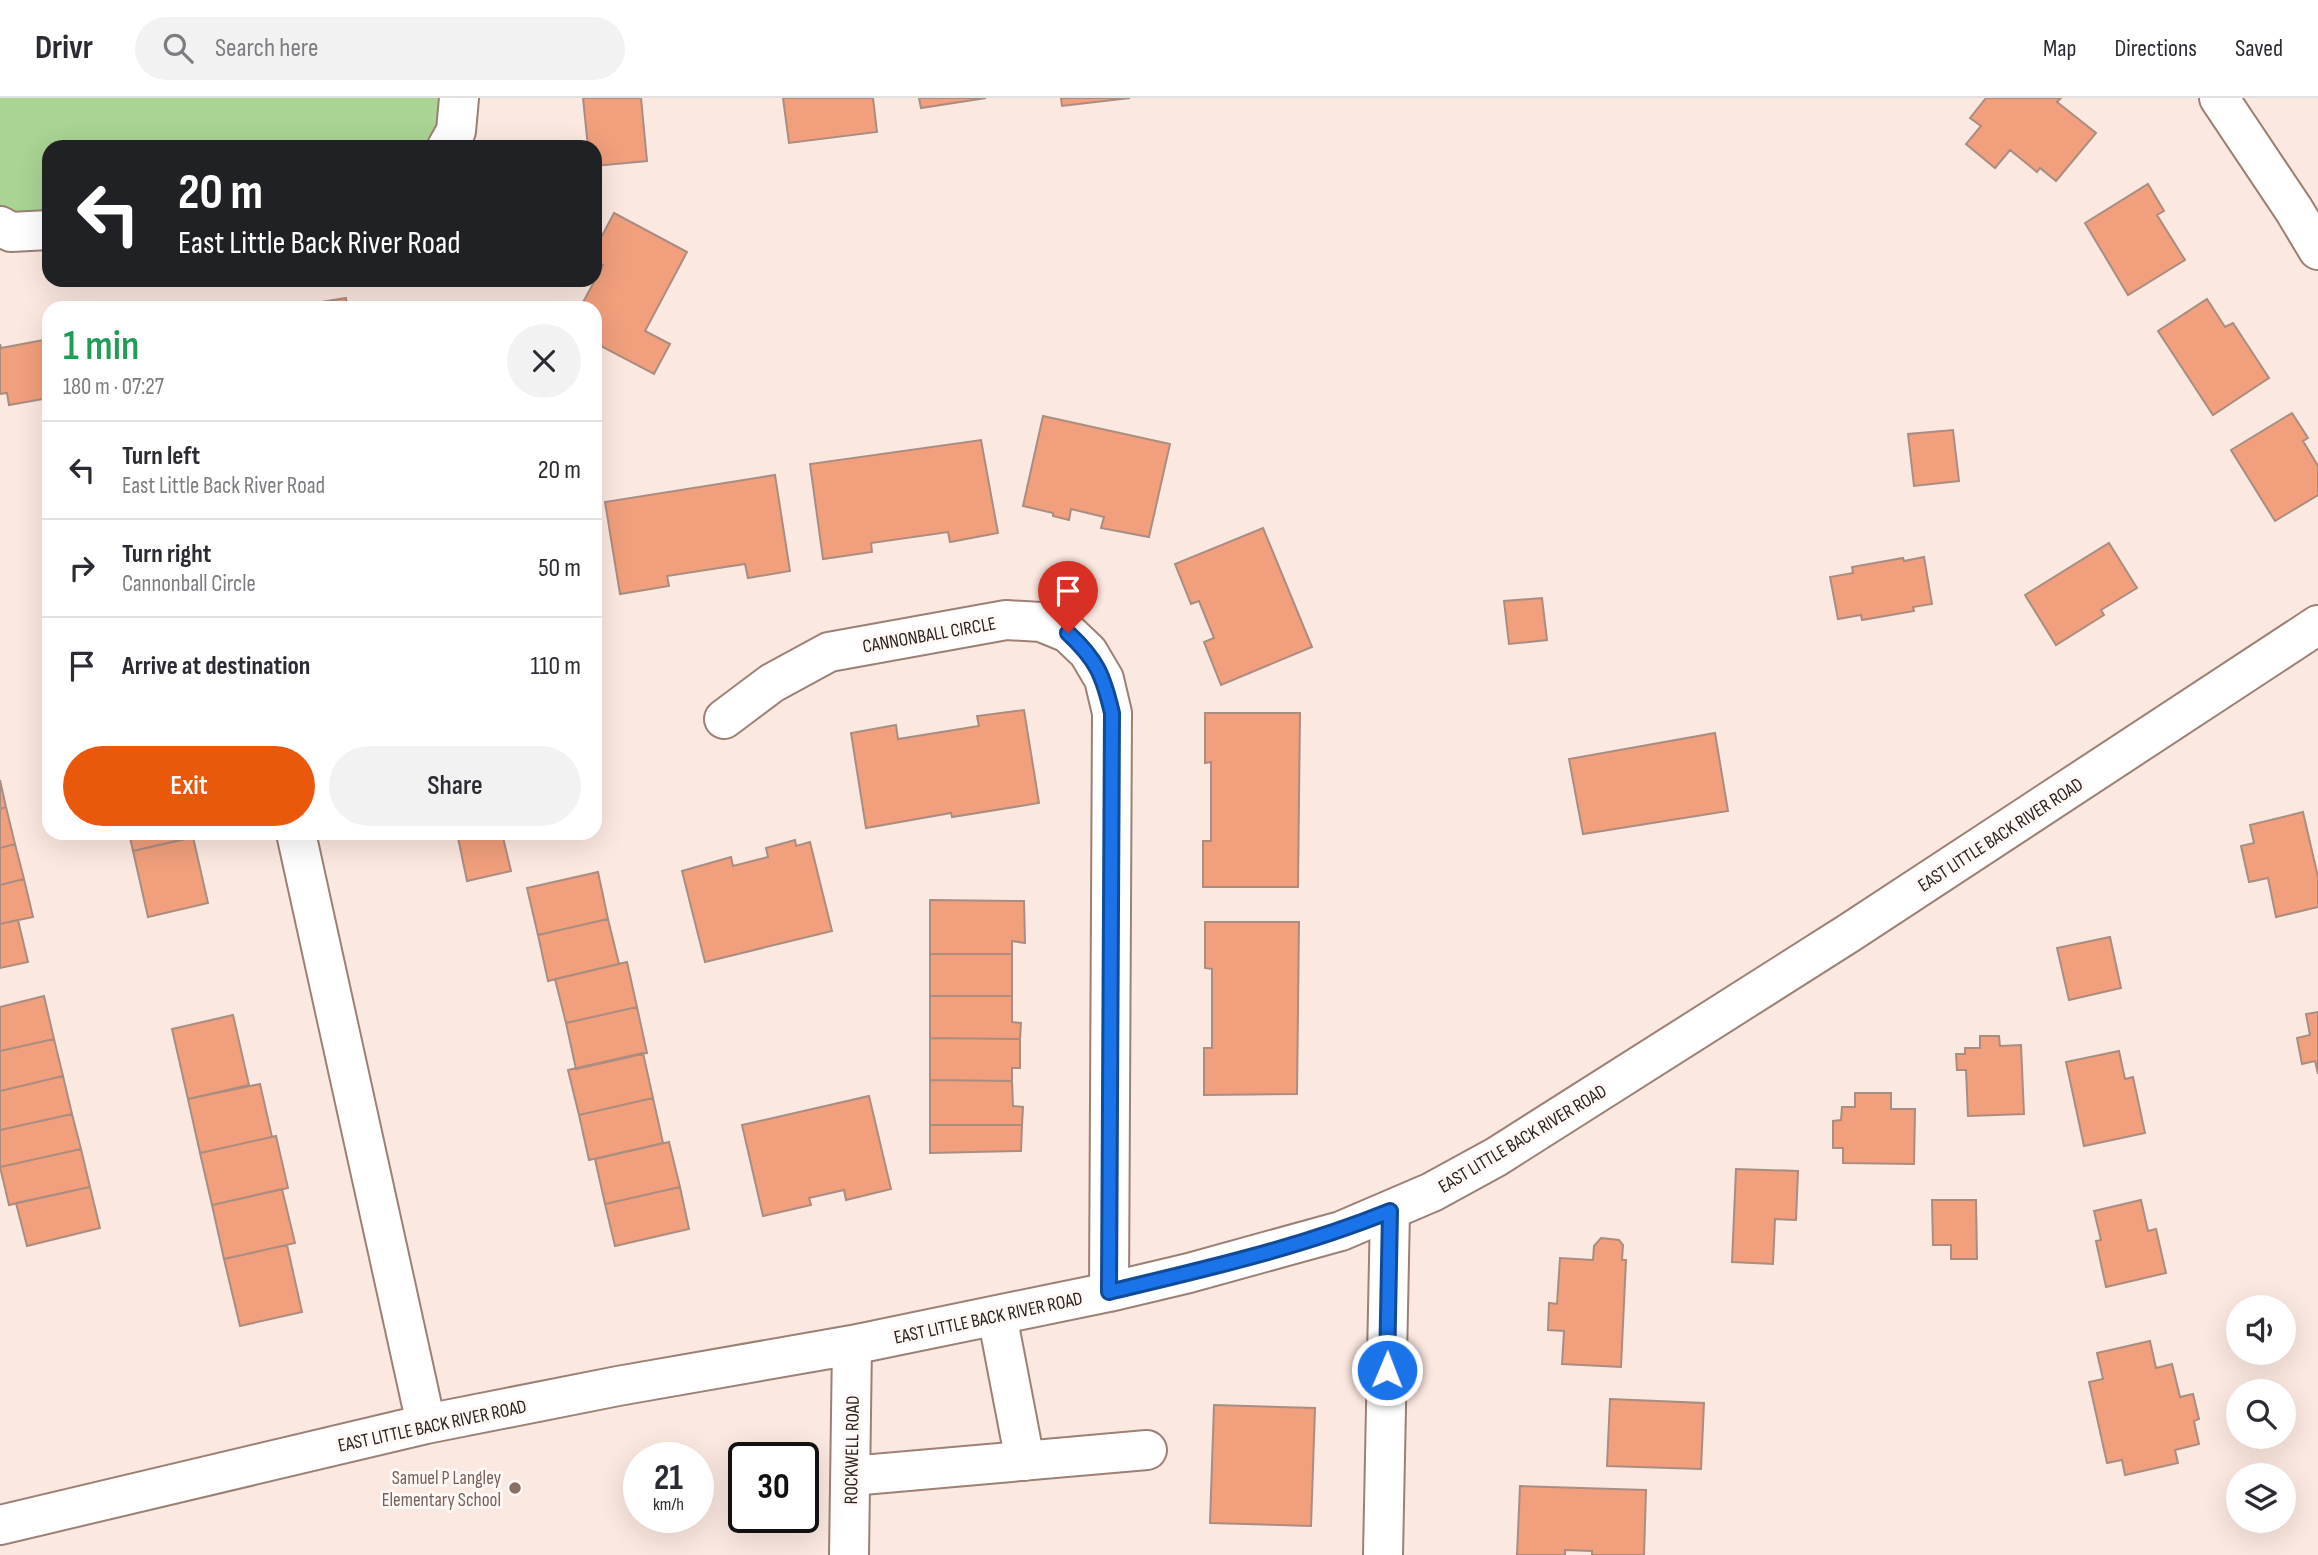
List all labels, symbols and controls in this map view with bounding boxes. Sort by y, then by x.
search box [135,17,625,80]
text: Drivr [35,28,93,68]
icon: search [159,29,197,67]
text: Search here [215,33,318,64]
text: Map [2043,34,2076,63]
text: Directions [2114,34,2197,63]
text: Saved [2235,34,2283,63]
text: 20 m [178,164,263,223]
icon: left [63,168,154,259]
text: East Little Back River Road [178,224,461,263]
text: 1 min [63,321,139,372]
button: close [507,324,581,398]
text: 180 m · 07:27 [63,373,164,401]
text: Turn left [122,441,200,472]
icon: left [63,451,101,489]
text: 20 m [538,455,581,486]
text: East Little Back River Road [122,472,325,500]
text: Turn right [122,539,211,570]
icon: right [63,549,101,587]
text: 50 m [538,553,581,584]
pin [1038,561,1098,633]
text: Cannonball Circle [122,570,256,598]
icon: arrive [1049,572,1087,610]
street label: CANNONBALL CIRCLE [861,612,998,659]
icon: arrive [63,647,101,685]
text: Arrive at destination [122,651,310,682]
text: 110 m [530,651,581,682]
button: Exit [63,746,315,826]
button: Share [329,746,581,826]
street label: EAST LITTLE BACK RIVER ROAD [1914,773,2088,897]
street label: EAST LITTLE BACK RIVER ROAD [1434,1080,1611,1199]
street label: EAST LITTLE BACK RIVER ROAD [892,1287,1085,1350]
map controls [2226,1295,2296,1533]
button: sound [2226,1295,2296,1365]
position arrow [1350,1333,1424,1407]
button: search [2226,1379,2296,1449]
street label: EAST LITTLE BACK RIVER ROAD [336,1395,529,1458]
street label: ROCKWELL ROAD [840,1395,865,1505]
speed limit sign: 30 [728,1442,819,1533]
text: 21 [654,1457,683,1500]
button: layers [2226,1463,2296,1533]
place label: Samuel P Langley Elementary School [382,1467,502,1512]
marker: Samuel P Langley Elementary School [507,1480,523,1496]
text: km/h [653,1494,684,1515]

